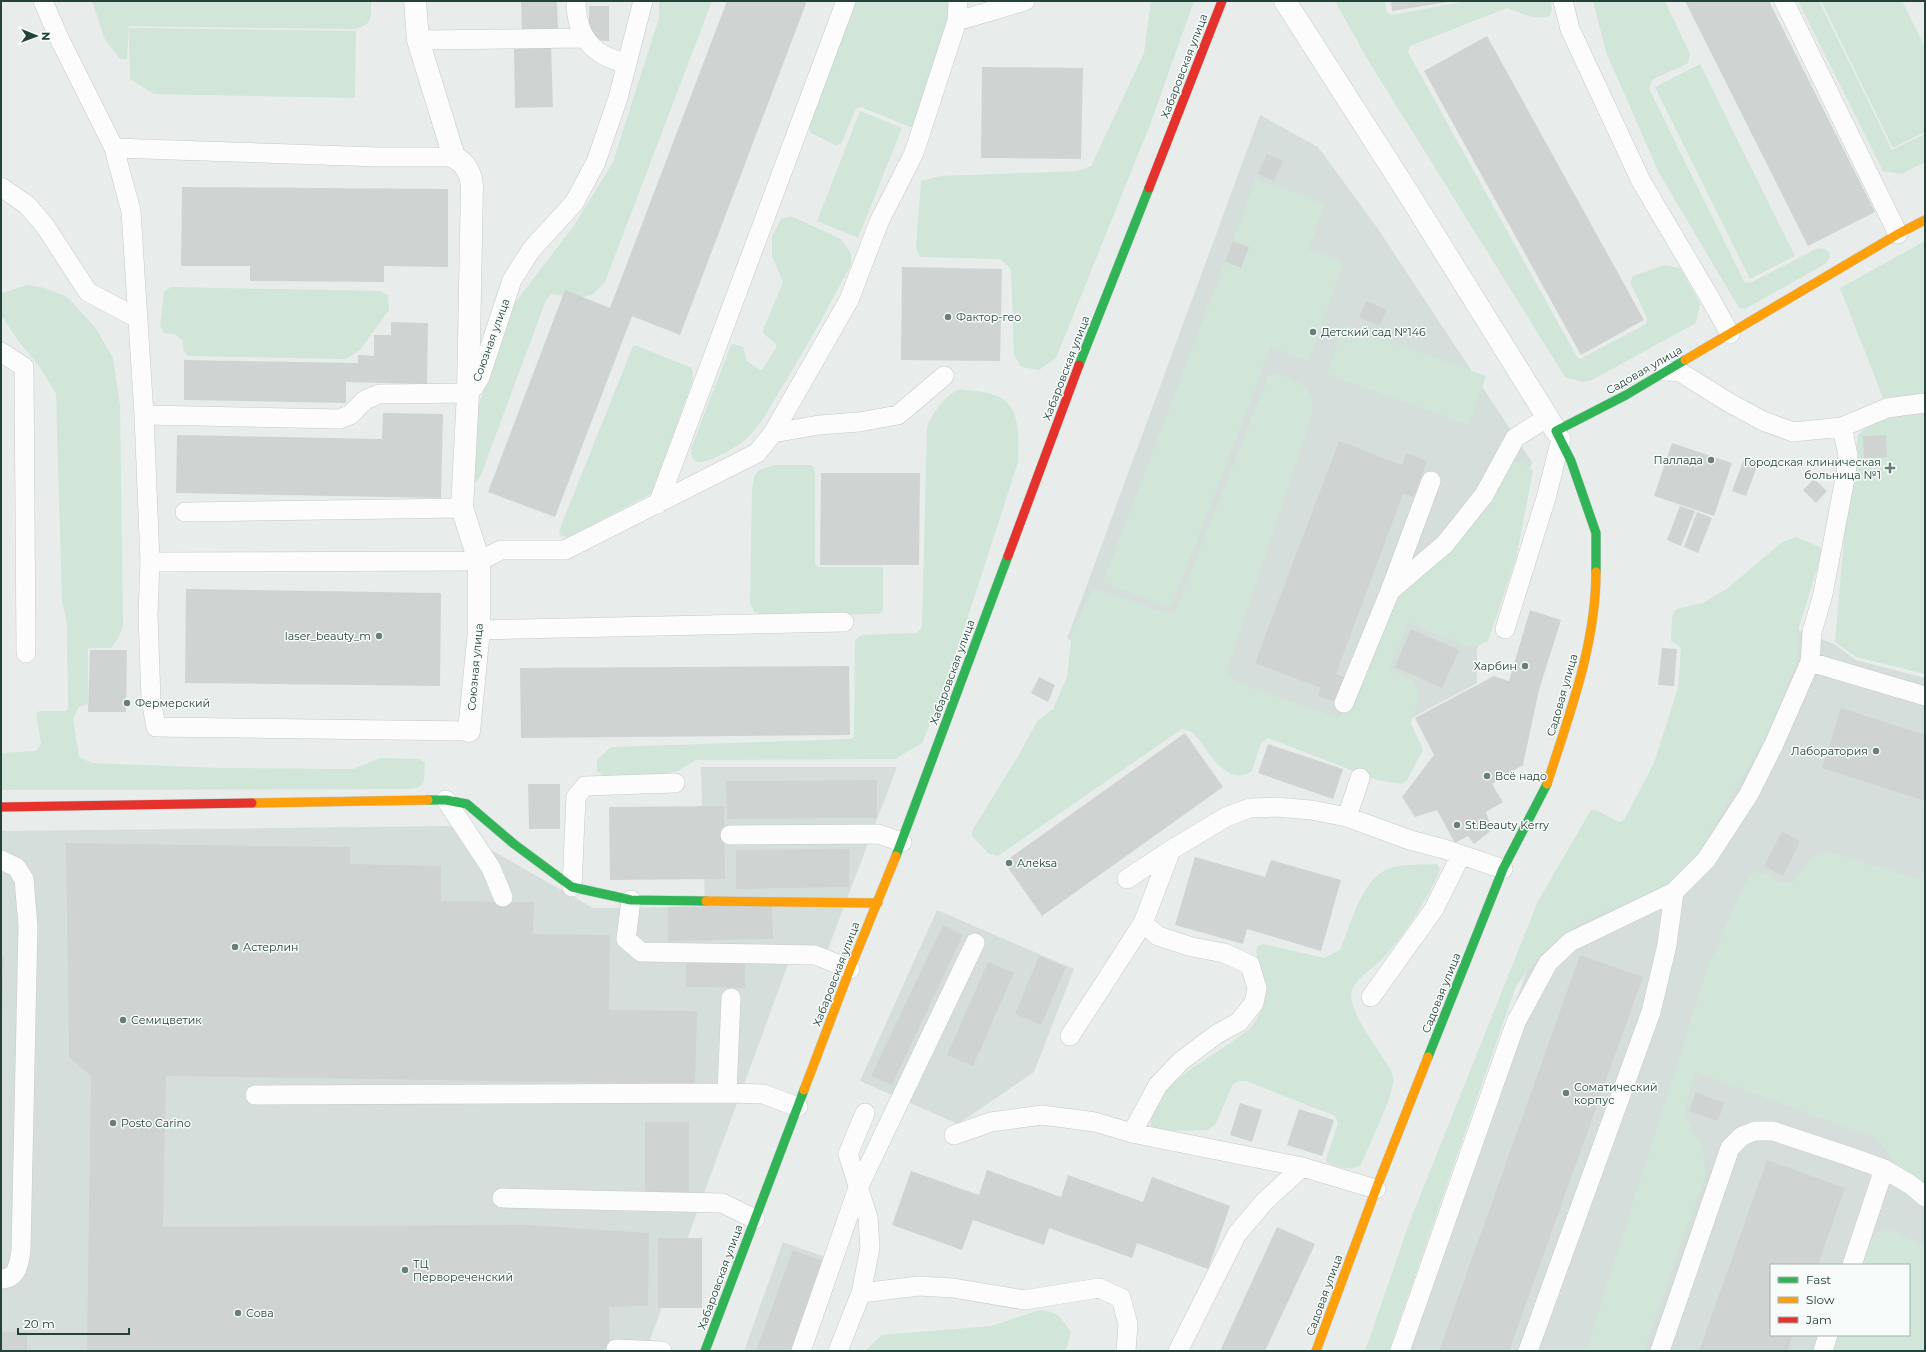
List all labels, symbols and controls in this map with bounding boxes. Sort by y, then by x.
street label: Хабаровская улица [1158,12,1210,120]
north arrow [16,16,56,56]
text: N [39,32,53,41]
street label: Союзная улица [469,296,513,384]
place label: Фактор-гео [956,310,1021,324]
marker: Фактор-гео [943,312,953,322]
street label: Хабаровская улица [1040,314,1092,422]
place label: Детский сад №146 [1321,325,1426,339]
marker: Детский сад №146 [1308,327,1318,337]
street label: Садовая улица [1604,343,1684,397]
place label: Паллада [1654,453,1703,467]
marker: Паллада [1706,455,1716,465]
place label: Городская клиническая больница №1 [1744,455,1881,482]
marker: Городская клиническая больница №1 [1884,462,1896,474]
street label: Хабаровская улица [926,617,978,727]
street label: Союзная улица [464,623,486,711]
place label: laser_beauty_m [285,629,371,643]
marker: laser_beauty_m [374,631,384,641]
street label: Садовая улица [1544,652,1580,738]
place label: Харбин [1474,659,1517,673]
marker: Харбин [1520,661,1530,671]
place label: Фермерский [135,696,210,710]
marker: Фермерский [122,698,132,708]
place label: Лаборатория [1791,744,1868,758]
marker: Лаборатория [1871,746,1881,756]
place label: Всё надо [1495,769,1547,783]
marker: Всё надо [1482,771,1492,781]
place label: St.Beauty Kerry [1465,818,1549,832]
marker: St.Beauty Kerry [1452,820,1462,830]
place label: Алеksa [1017,856,1057,870]
marker: Алеksa [1004,858,1014,868]
street label: Хабаровская улица [810,920,862,1028]
place label: Астерлин [243,940,298,954]
marker: Астерлин [230,942,240,952]
street label: Садовая улица [1419,951,1463,1035]
place label: Семицветик [131,1013,202,1027]
marker: Семицветик [118,1015,128,1025]
place label: Соматический корпус [1574,1080,1658,1107]
marker: Соматический корпус [1561,1088,1571,1098]
place label: Posto Carino [121,1116,191,1130]
marker: Posto Carino [108,1118,118,1128]
street label: Хабаровская улица [694,1222,746,1332]
street label: Садовая улица [1303,1253,1345,1337]
place label: ТЦ Первореченский [413,1257,513,1284]
legend [1770,1264,1910,1336]
marker: ТЦ Первореченский [400,1265,410,1275]
text: Fast [1806,1272,1831,1287]
text: Slow [1806,1292,1835,1307]
place label: Сова [246,1306,274,1320]
marker: Сова [233,1308,243,1318]
scale bar [18,1310,129,1336]
text: Jam [1805,1312,1832,1327]
text: 20 m [24,1316,55,1331]

